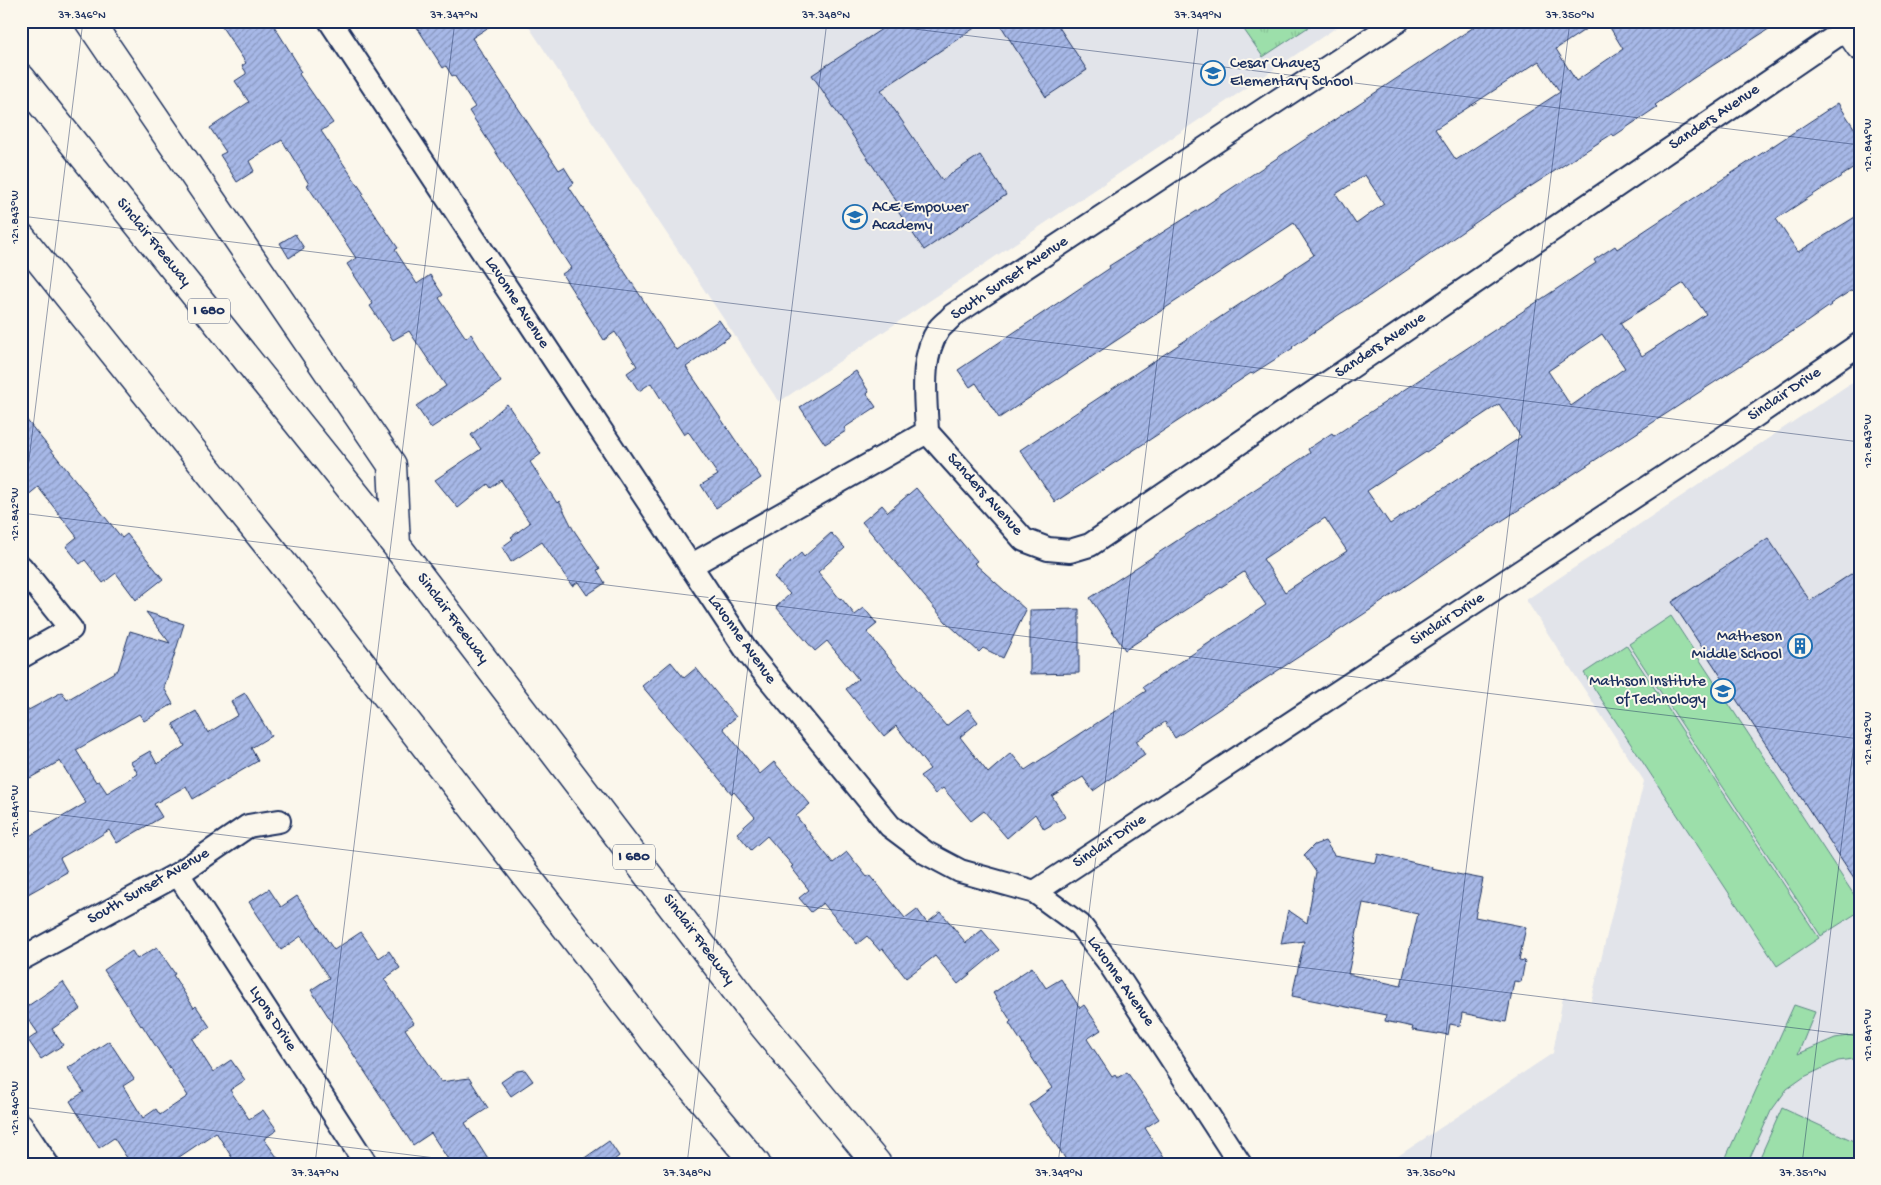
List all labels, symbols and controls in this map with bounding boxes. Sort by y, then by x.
text: 37.346°N [57,9,106,23]
text: 37.347°N [429,9,478,23]
text: 37.348°N [801,9,850,23]
text: 37.349°N [1173,9,1222,23]
text: 37.350°N [1545,9,1595,23]
place label: Cesar Chavez Elementary School [1230,55,1353,92]
school or university icon: Cesar Chavez Elementary School [1200,60,1226,86]
street label: Sanders Avenue [1666,80,1764,155]
text: 121.844°W [1862,119,1876,172]
text: 121.843°W [9,190,23,245]
street label: Sinclair Freeway [111,195,195,291]
place label: ACE Empower Academy [872,199,969,236]
school or university icon: ACE Empower Academy [842,204,868,230]
street label: South Sunset Avenue [948,232,1073,325]
street label: Lavonne Avenue [479,254,553,353]
road number: I 680 [188,298,230,324]
street label: Sanders Avenue [1332,308,1430,383]
street label: Sinclair Drive [1745,363,1826,426]
text: 121.843°W [1862,414,1876,469]
street label: Sanders Avenue [942,450,1027,541]
text: 121.842°W [9,487,23,542]
street label: Sinclair Freeway [412,570,492,668]
street label: Sinclair Drive [1408,589,1489,651]
street label: Lavonne Avenue [702,592,780,689]
place label: Matheson Middle School [1692,628,1782,665]
building icon: Matheson Middle School [1787,633,1813,659]
place label: Mathson Institute of Technology [1589,673,1707,710]
school or university icon: Mathson Institute of Technology [1710,678,1736,704]
text: 121.842°W [1862,711,1876,766]
text: 121.841°W [9,785,23,838]
street label: Sinclair Drive [1070,810,1151,873]
street label: South Sunset Avenue [85,844,214,930]
road number: I 680 [613,844,655,870]
street label: Sinclair Freeway [658,891,738,989]
street label: Lavonne Avenue [1082,933,1158,1031]
street label: Lyons Drive [244,983,301,1056]
text: 121.841°W [1862,1009,1876,1062]
text: 121.840°W [9,1081,23,1136]
text: 37.347°N [290,1167,339,1181]
text: 37.348°N [662,1167,711,1181]
text: 37.349°N [1034,1167,1083,1181]
text: 37.350°N [1406,1167,1456,1181]
text: 37.351°N [1779,1167,1827,1181]

